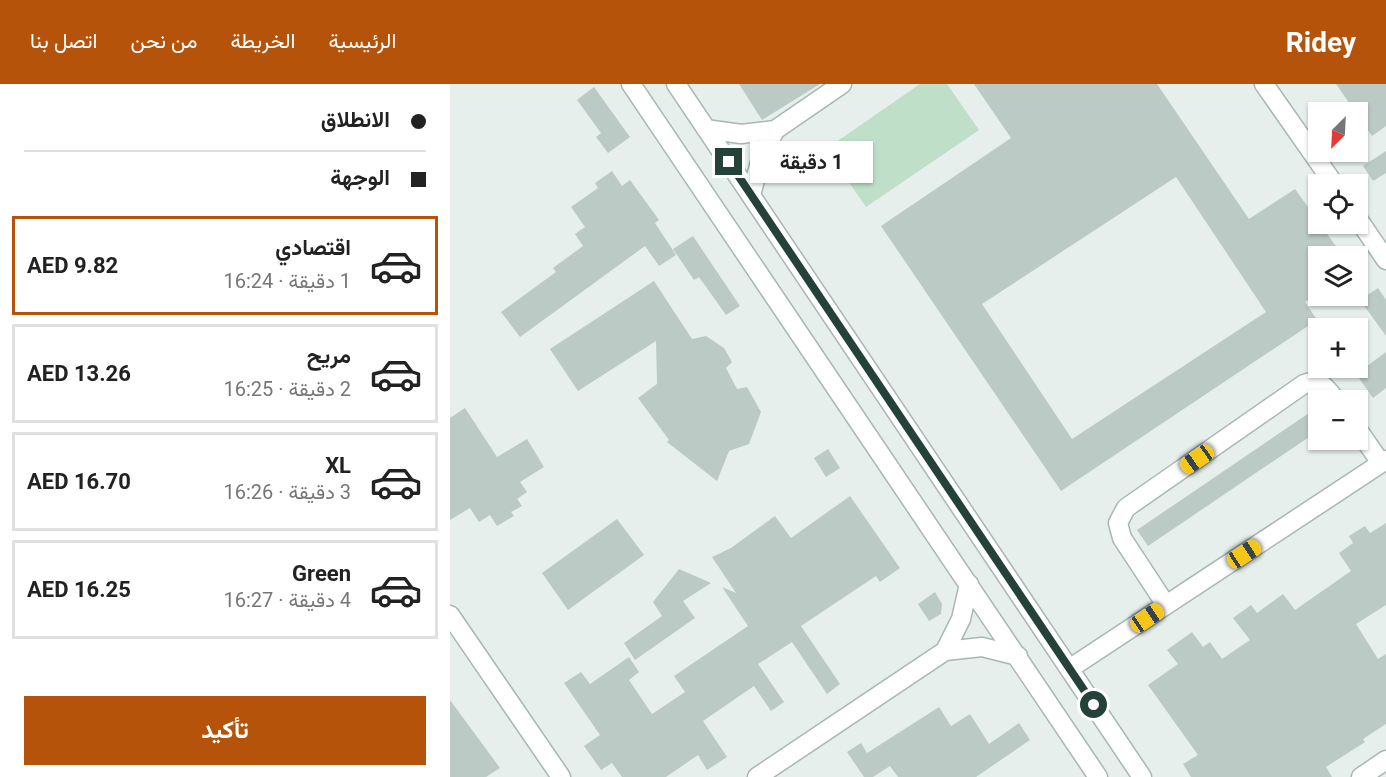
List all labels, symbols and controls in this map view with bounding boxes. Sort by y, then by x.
text: Ridey [1286,26,1356,59]
text: اتصل بنا [30,29,97,53]
text: من نحن [130,29,197,53]
text: الخريطة [230,29,295,53]
text: الرئيسية [328,29,396,53]
north arrow [1308,102,1368,162]
map controls [1308,102,1368,450]
text: الانطلاق [321,107,390,132]
callout: 1 دقيقة [750,141,873,183]
route end [715,148,742,175]
text: 1 دقيقة [780,150,843,174]
text: الوجهة [330,165,390,190]
button: locate [1308,174,1368,234]
text: اقتصادي [275,235,351,260]
icon: car [369,239,423,293]
button: layers [1308,246,1368,306]
text: AED 9.82 [27,253,118,278]
text: 1 دقيقة · 16:24 [224,269,351,293]
button: + [1308,318,1368,378]
text: مريح [307,343,351,368]
icon: car [369,347,423,401]
text: AED 13.26 [27,361,131,386]
text: 2 دقيقة · 16:25 [224,377,351,401]
button: − [1308,390,1368,450]
car [1177,441,1217,477]
text: XL [325,453,351,478]
icon: car [369,455,423,509]
text: AED 16.70 [27,469,131,494]
text: 3 دقيقة · 16:26 [224,480,351,504]
car [1224,537,1264,571]
text: Green [292,561,351,586]
icon: car [369,563,423,617]
text: AED 16.25 [27,577,131,602]
text: 4 دقيقة · 16:27 [224,588,351,612]
car [1127,600,1167,636]
route start [1080,691,1107,718]
button: تأكيد [24,696,426,765]

